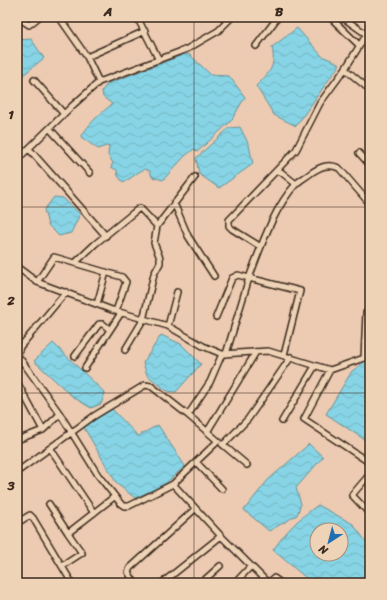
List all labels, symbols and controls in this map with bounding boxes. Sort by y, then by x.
text: A [103,0,112,23]
text: B [275,0,284,23]
text: 1 [8,103,14,126]
text: 2 [6,289,15,312]
text: 3 [6,474,15,497]
north arrow [309,522,349,562]
text: N [314,540,333,560]

